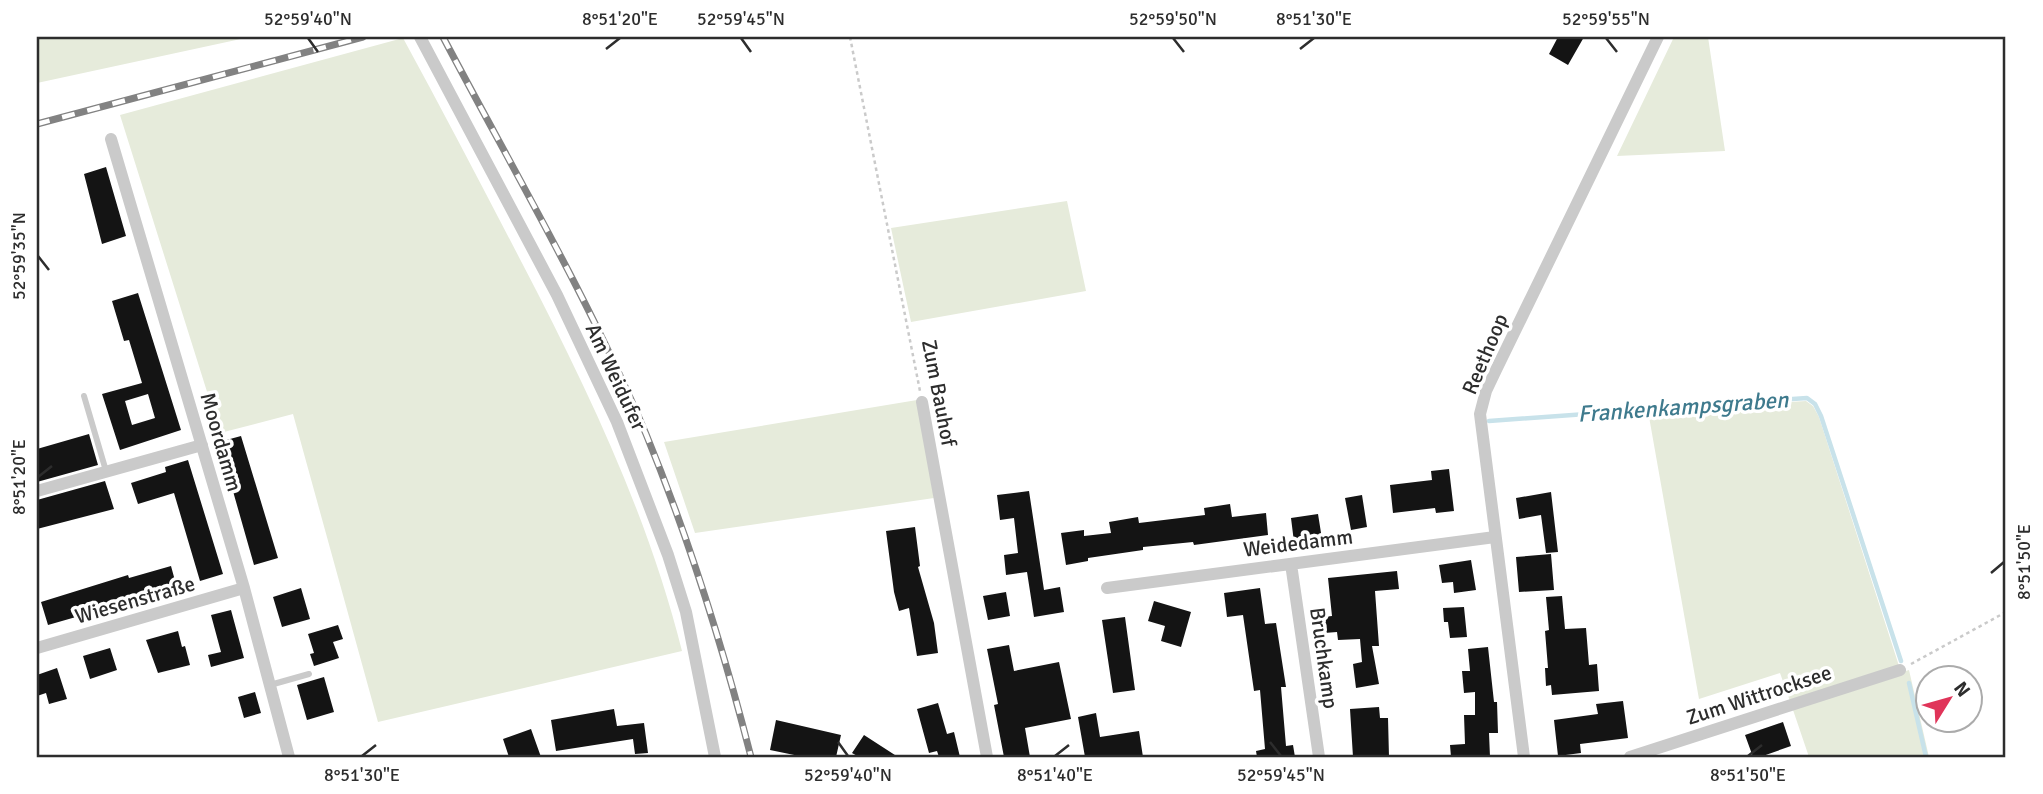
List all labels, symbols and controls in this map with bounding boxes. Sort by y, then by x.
text: 52°59'40"N [264,8,352,30]
text: 8°51'20"E [582,8,658,30]
text: 52°59'45"N [697,8,785,30]
text: 52°59'50"N [1129,8,1217,30]
text: 8°51'30"E [1276,8,1352,30]
text: 52°59'55"N [1562,8,1650,30]
text: 52°59'35"N [8,212,30,300]
street label: Reethoop [1456,310,1514,398]
street label: Am Weidufer [580,319,652,435]
street label: Zum Bauhof [916,337,962,450]
water label: Frankenkampsgraben [1577,385,1791,429]
street label: Moordamm [195,390,247,494]
text: 8°51'20"E [8,439,30,515]
street label: Weidedamm [1242,523,1354,563]
text: 8°51'50"E [2013,524,2035,600]
street label: Wiesenstraße [72,570,198,630]
street label: Bruchkamp [1304,606,1344,710]
street label: Zum Wittrocksee [1683,659,1835,731]
north arrow [1913,664,1983,734]
text: N [1948,677,1975,702]
text: 8°51'30"E [324,764,400,786]
text: 52°59'40"N [804,764,892,786]
text: 8°51'40"E [1017,764,1093,786]
text: 52°59'45"N [1237,764,1325,786]
text: 8°51'50"E [1710,764,1786,786]

